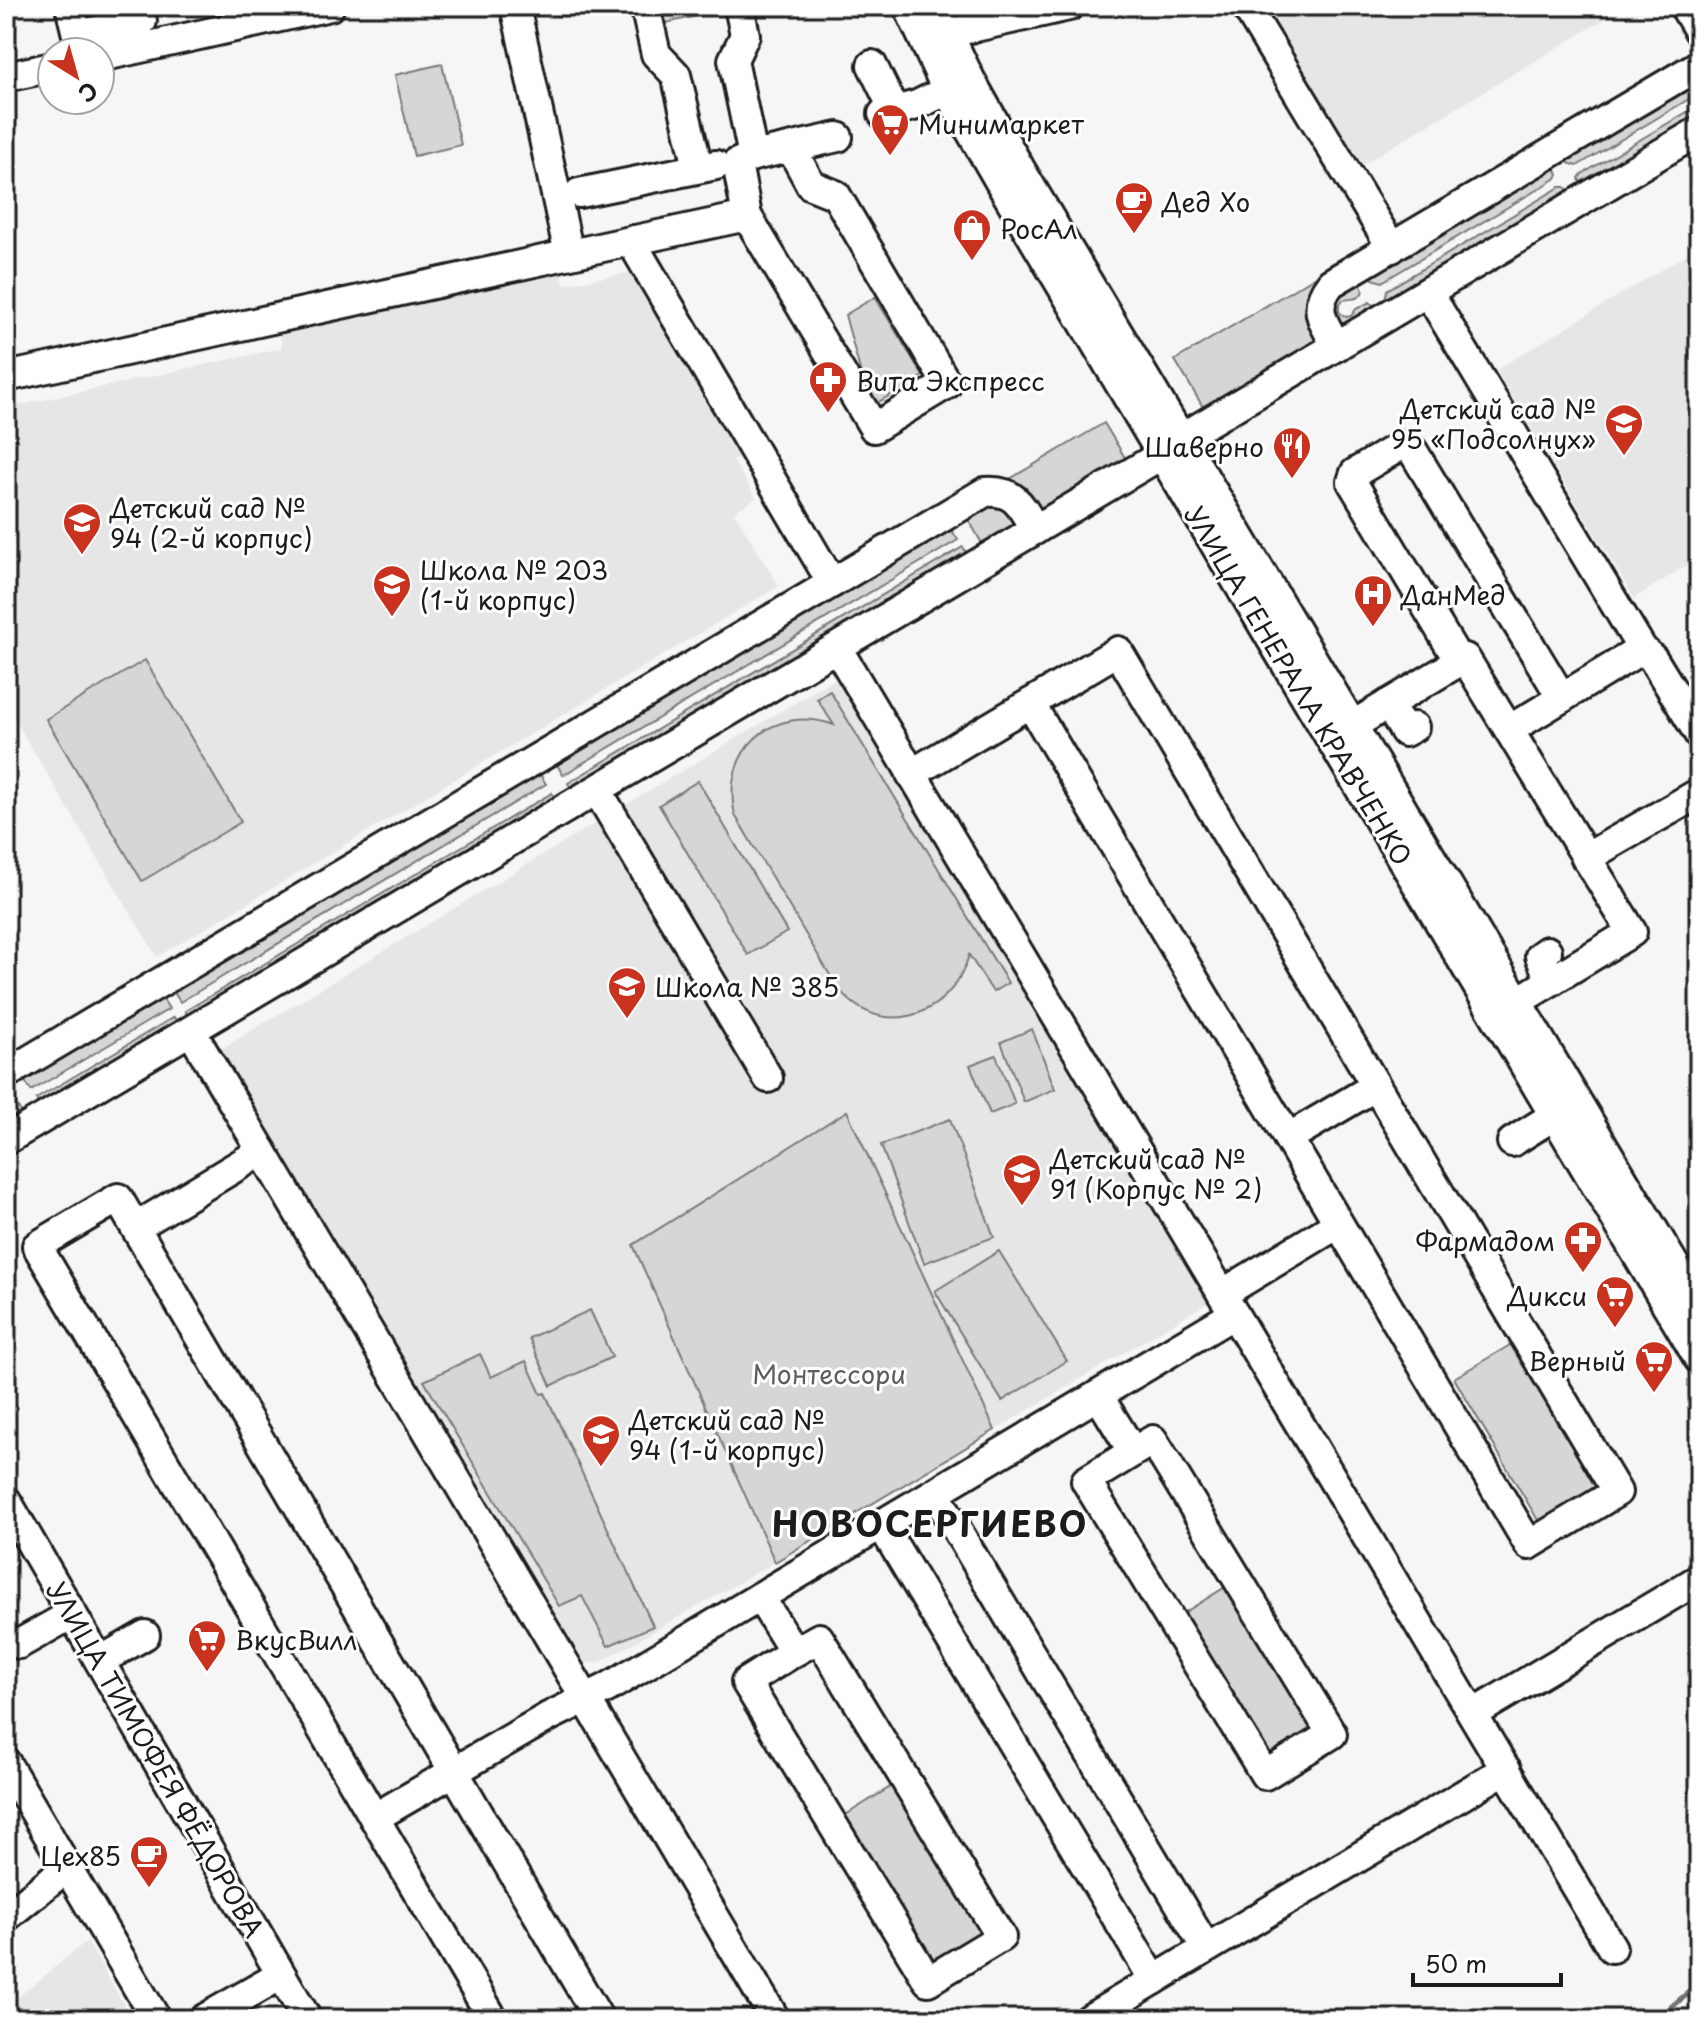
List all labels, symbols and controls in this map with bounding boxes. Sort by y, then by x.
north arrow [36,36,116,116]
text: С [72,75,105,111]
supermarket icon: Минимаркет [869,102,911,157]
place label: Минимаркет [918,104,1084,143]
cafe icon: Дед Хо [1113,180,1155,235]
place label: Дед Хо [1161,182,1250,221]
shop icon: РосАл [951,207,993,262]
place label: РосАл [1000,209,1078,248]
pharmacy icon: Вита Экспресс [807,359,849,414]
place label: Вита Экспресс [856,361,1045,400]
place label: Детский сад № 95 «Подсолнух» [1391,389,1596,458]
school or university icon: Детский сад № 95 «Подсолнух» [1603,402,1645,457]
restaurant icon: Шаверно [1271,425,1313,480]
place label: Шаверно [1145,427,1264,466]
place label: Детский сад № 94 (2-й корпус) [109,488,313,557]
street label: УЛИЦА ГЕНЕРАЛА КРАВЧЕНКО [1176,498,1422,872]
school or university icon: Детский сад № 94 (2-й корпус) [61,501,103,556]
place label: Школа № 203 (1-й корпус) [420,550,608,619]
school or university icon: Школа № 203 (1-й корпус) [371,563,413,618]
hospital icon: ДанМед [1352,573,1394,628]
place label: ДанМед [1400,575,1506,614]
school or university icon: Школа № 385 [606,965,648,1020]
place label: Школа № 385 [655,967,839,1006]
place label: Детский сад № 91 (Корпус № 2) [1049,1139,1262,1208]
school or university icon: Детский сад № 91 (Корпус № 2) [1001,1152,1043,1207]
pharmacy icon: Фармадом [1562,1219,1604,1274]
place label: Фармадом [1415,1221,1555,1260]
supermarket icon: Дикси [1594,1274,1636,1329]
place label: Дикси [1507,1276,1587,1315]
supermarket icon: Верный [1633,1339,1675,1394]
place label: Верный [1529,1341,1626,1380]
park label: Монтессори [752,1354,906,1393]
place label: Детский сад № 94 (1-й корпус) [628,1400,825,1469]
school or university icon: Детский сад № 94 (1-й корпус) [580,1413,622,1468]
district label: НОВОСЕРГИЕВО [772,1497,1088,1549]
street label: УЛИЦА ТИМОФЕЯ ФЁДОРОВА [38,1574,274,1944]
supermarket icon: ВкусВилл [186,1618,228,1673]
place label: ВкусВилл [235,1620,357,1659]
cafe icon: Цех85 [128,1834,170,1889]
place label: Цех85 [40,1836,121,1875]
scale bar [1413,1937,1561,1987]
text: 50 m [1425,1945,1487,1981]

